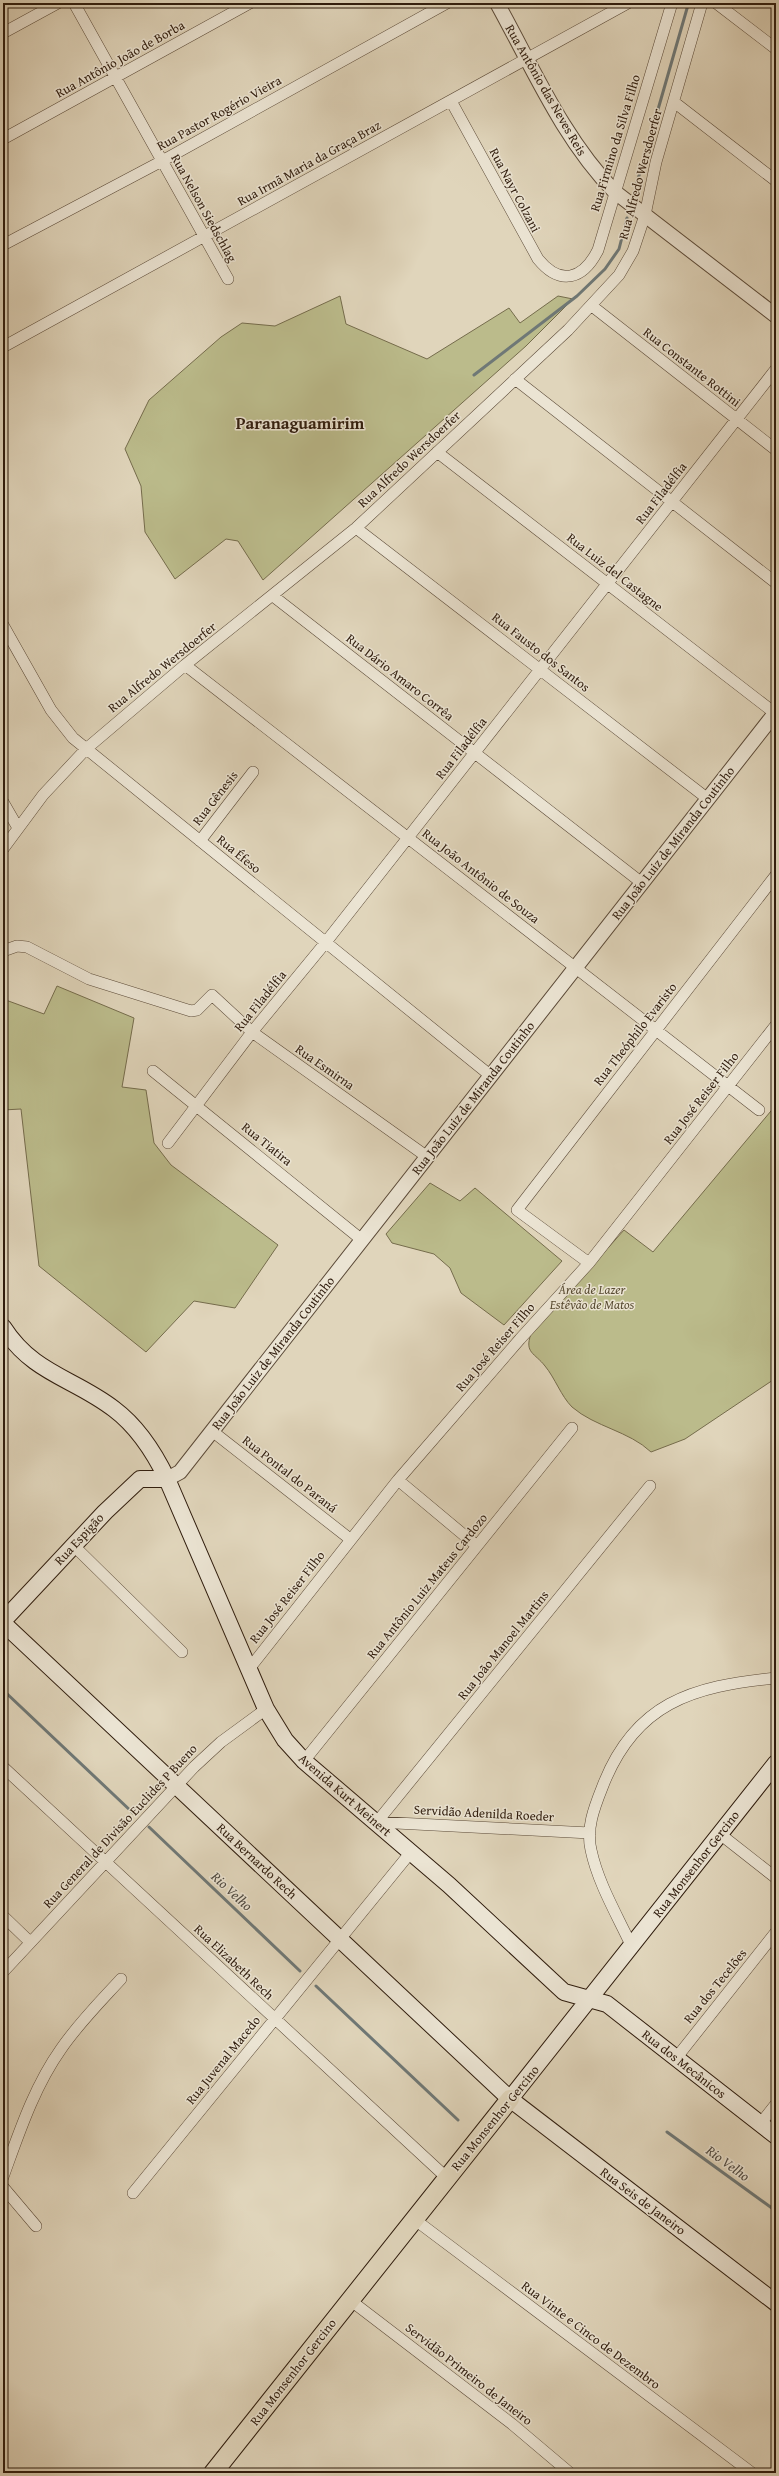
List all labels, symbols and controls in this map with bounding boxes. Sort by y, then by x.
street label: Rua Antônio João de Borba [52,15,189,102]
street label: Rua Antônio das Neves Reis [501,21,591,159]
street label: Rua Pastor Rogério Vieira [153,70,285,155]
street label: Rua Firmino da Silva Filho [585,72,645,214]
street label: Rua Alfredo Wersdoerfer [613,106,667,242]
street label: Rua Irmã Maria da Graça Braz [234,115,385,210]
street label: Rua Nayr Colzani [485,144,545,236]
street label: Rua Nelson Siedschlag [166,150,242,266]
street label: Rua Constante Rottini [639,323,745,411]
street label: Rua Alfredo Wersdoerfer [353,406,465,512]
district label: Paranaguamirim [236,410,365,435]
street label: Rua Filadélfia [631,457,692,528]
street label: Rua Luiz del Castagne [563,528,667,616]
street label: Rua Fausto dos Santos [488,608,594,696]
street label: Rua Alfredo Wersdoerfer [104,617,221,717]
street label: Rua Dário Amaro Corrêa [342,629,459,726]
street label: Rua Filadélfia [431,712,492,783]
street label: Rua João Luiz de Miranda Coutinho [607,762,739,924]
street label: Rua Gênesis [188,767,242,829]
street label: Rua João Antônio de Souza [418,824,544,928]
street label: Rua Éfeso [213,830,266,878]
street label: Rua Filadélfia [229,966,291,1036]
street label: Rua Theóphilo Evaristo [589,978,682,1090]
street label: Rua João Luiz de Miranda Coutinho [407,1017,539,1179]
street label: Rua Esmirna [292,1040,359,1095]
street label: Rua José Reiser Filho [659,1047,743,1148]
street label: Rua Tiatira [238,1118,297,1171]
street label: Rua João Luiz de Miranda Coutinho [207,1272,339,1434]
park label: Área de Lazer Estêvão de Matos [549,1280,635,1314]
street label: Rua José Reiser Filho [451,1298,539,1396]
street label: Rua Pontal do Paraná [238,1431,342,1518]
street label: Rua Espigão [50,1508,108,1569]
street label: Rua Antônio Luiz Mateus Cardozo [362,1509,492,1663]
street label: Rua José Reiser Filho [245,1546,329,1647]
street label: Rua João Manoel Martins [453,1586,553,1704]
street label: Rua General de Divisão Euclides P Bueno [38,1739,202,1912]
street label: Avenida Kurt Meinert [294,1749,396,1841]
street label: Servidão Adenilda Roeder [413,1800,555,1826]
street label: Rua Monsenhor Gercino [648,1806,744,1922]
street label: Rua Bernardo Rech [213,1819,302,1904]
water label: Rio Velho [206,1866,257,1915]
street label: Rua Elizabeth Rech [190,1920,279,2005]
street label: Rua dos Tecelões [679,1945,751,2027]
street label: Rua Juvenal Macedo [181,2011,265,2108]
street label: Rua dos Mecânicos [638,2025,730,2103]
street label: Rua Monsenhor Gercino [446,2061,544,2175]
water label: Rio Velho [701,2140,754,2186]
street label: Rua Seis de Janeiro [596,2163,690,2240]
street label: Rua Vinte e Cinco de Dezembro [518,2276,665,2394]
street label: Rua Monsenhor Gercino [245,2314,341,2430]
street label: Servidão Primeiro de Janeiro [401,2318,537,2430]

